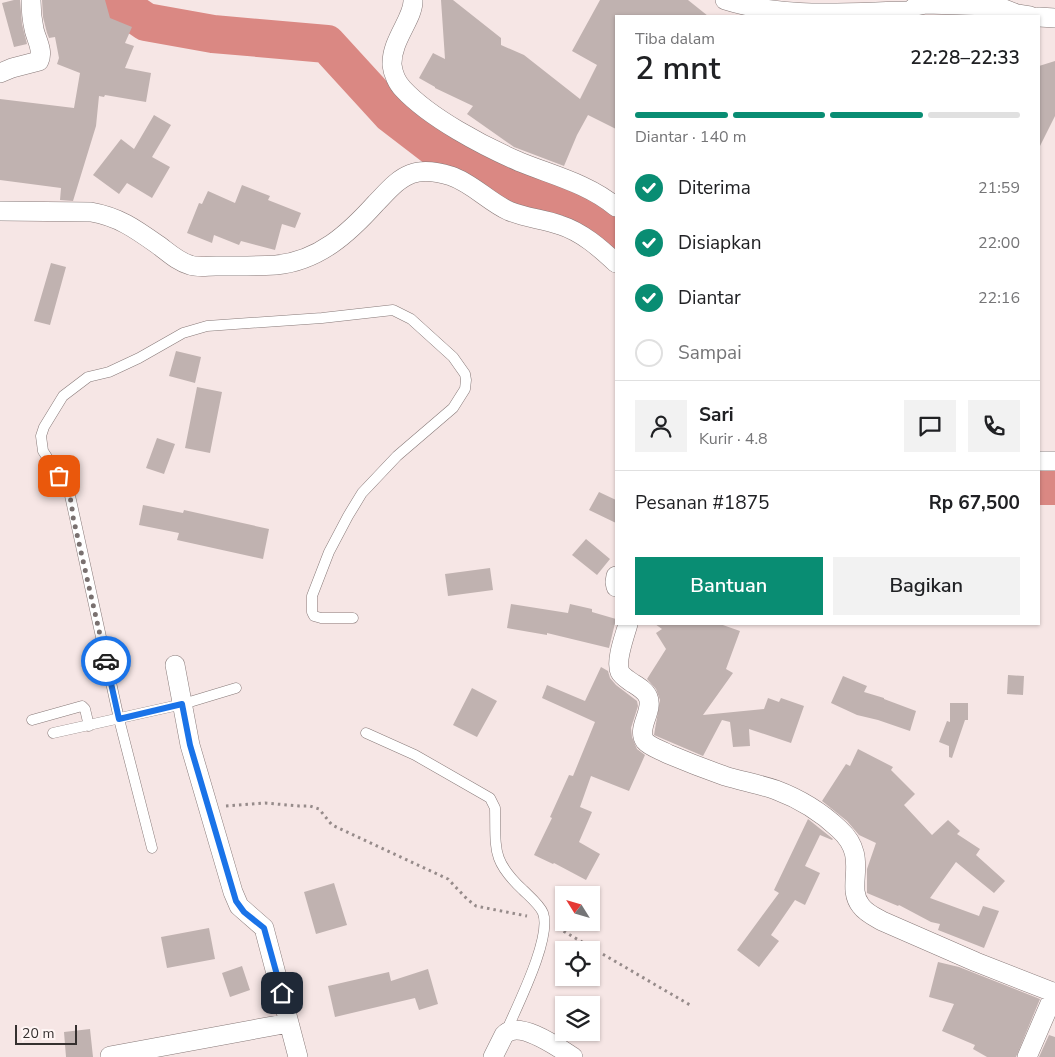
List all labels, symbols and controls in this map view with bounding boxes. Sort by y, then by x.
text: Tiba dalam [635,28,715,50]
text: 22:28–22:33 [910,45,1020,71]
text: 2 mnt [635,47,720,90]
text: Diantar · 140 m [635,126,746,148]
icon: check [635,174,663,202]
text: Diterima [678,175,751,201]
text: 21:59 [978,177,1020,199]
icon: check [635,229,663,257]
text: Disiapkan [678,230,761,256]
text: 22:00 [978,232,1020,254]
icon: check [635,284,663,312]
text: Diantar [678,285,741,311]
text: 22:16 [978,287,1020,309]
text: Sampai [678,340,742,366]
button: person [635,400,687,452]
button: chat [904,400,956,452]
button: phone [968,400,1020,452]
text: Sari [699,402,734,428]
text: Kurir · 4.8 [699,428,768,450]
pin [38,455,80,497]
icon: bag [45,462,73,490]
text: Pesanan #1875 [635,490,769,516]
text: Rp 67,500 [929,490,1020,516]
button: Bantuan [635,557,823,615]
button: Bagikan [833,557,1020,615]
courier [81,636,131,686]
icon: car [92,647,120,675]
north arrow [555,886,600,931]
map controls [555,886,600,1041]
button: locate [555,941,600,986]
pin [261,972,303,1014]
icon: home [268,979,296,1007]
button: layers [555,996,600,1041]
scale bar [15,1022,78,1045]
text: 20 m [22,1024,54,1043]

